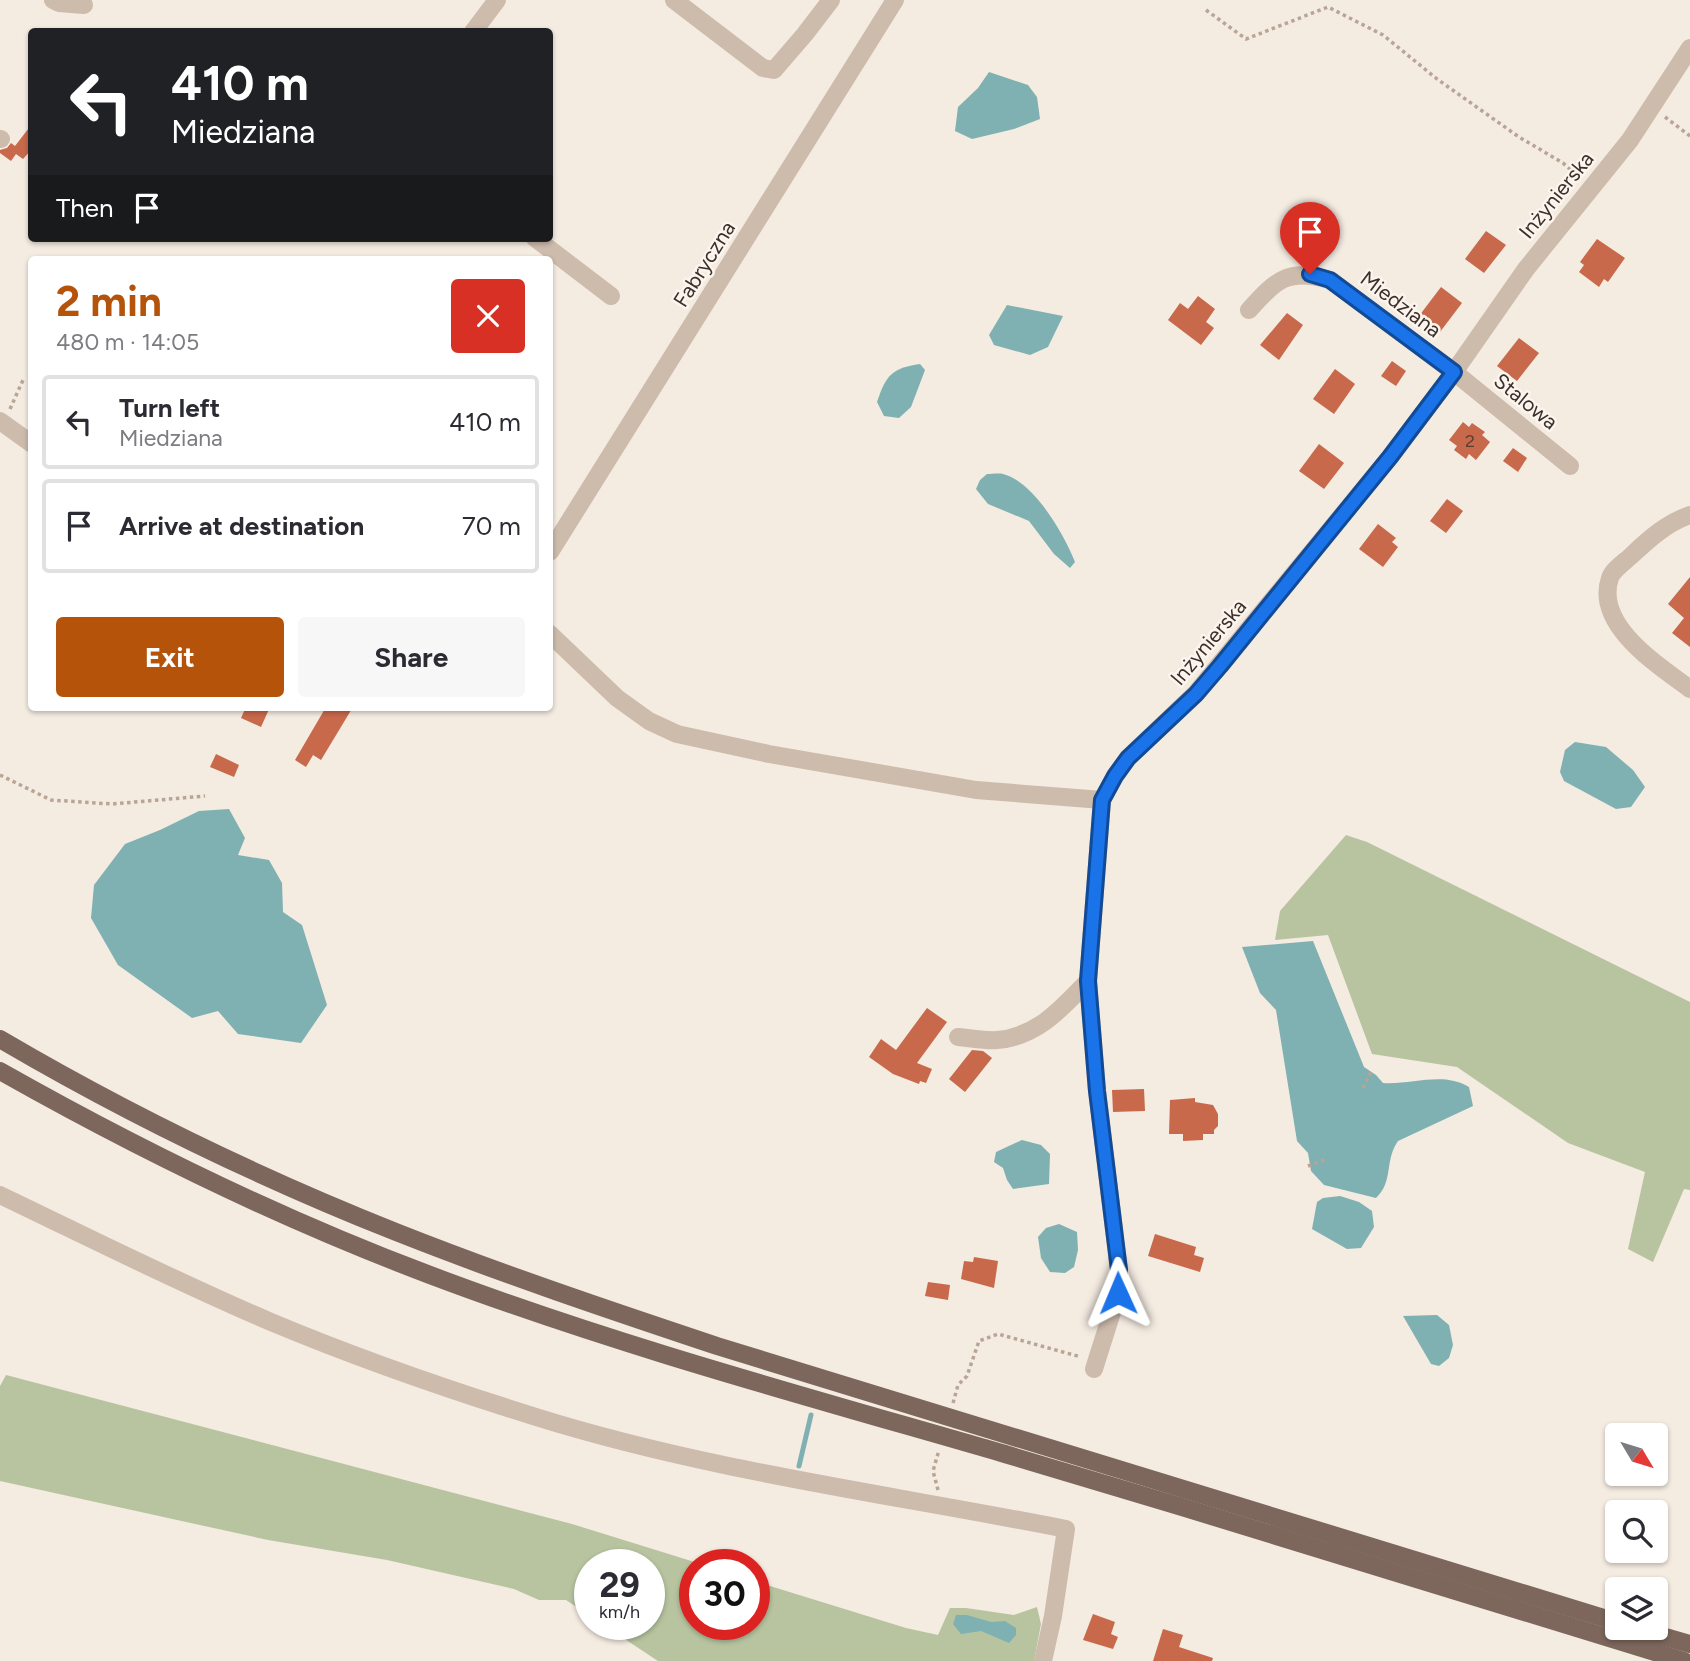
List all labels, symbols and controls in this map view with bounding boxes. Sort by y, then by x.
text: 410 m [171,53,309,112]
icon: left [56,56,147,147]
text: Miedziana [171,113,315,151]
street label: Inżynierska [1513,147,1599,243]
icon: arrive [128,189,166,227]
text: Then [56,192,114,224]
pin [1280,202,1340,274]
icon: arrive [1291,213,1329,251]
street label: Fabryczna [668,217,740,311]
street label: Miedziana [1356,266,1446,342]
text: 2 min [56,276,162,327]
button: close [451,279,525,353]
text: 480 m · 14:05 [56,328,199,356]
street label: Stalowa [1489,368,1563,434]
text: Turn left [119,392,220,424]
icon: left [60,403,98,441]
text: 410 m [449,406,521,438]
text: Miedziana [119,424,223,452]
house number: 2 [1465,430,1475,452]
icon: arrive [60,507,98,545]
text: Arrive at destination [119,510,364,542]
text: 70 m [462,510,521,542]
street label: Inżynierska [1165,594,1251,690]
button: Exit [56,617,284,697]
button: Share [298,617,525,697]
position arrow [1081,1256,1155,1330]
north arrow [1605,1423,1668,1486]
map controls [1605,1423,1668,1640]
button: search [1605,1500,1668,1563]
speed limit sign: 30 [679,1549,770,1640]
text: 29 [599,1564,640,1606]
button: layers [1605,1577,1668,1640]
text: km/h [599,1601,640,1623]

